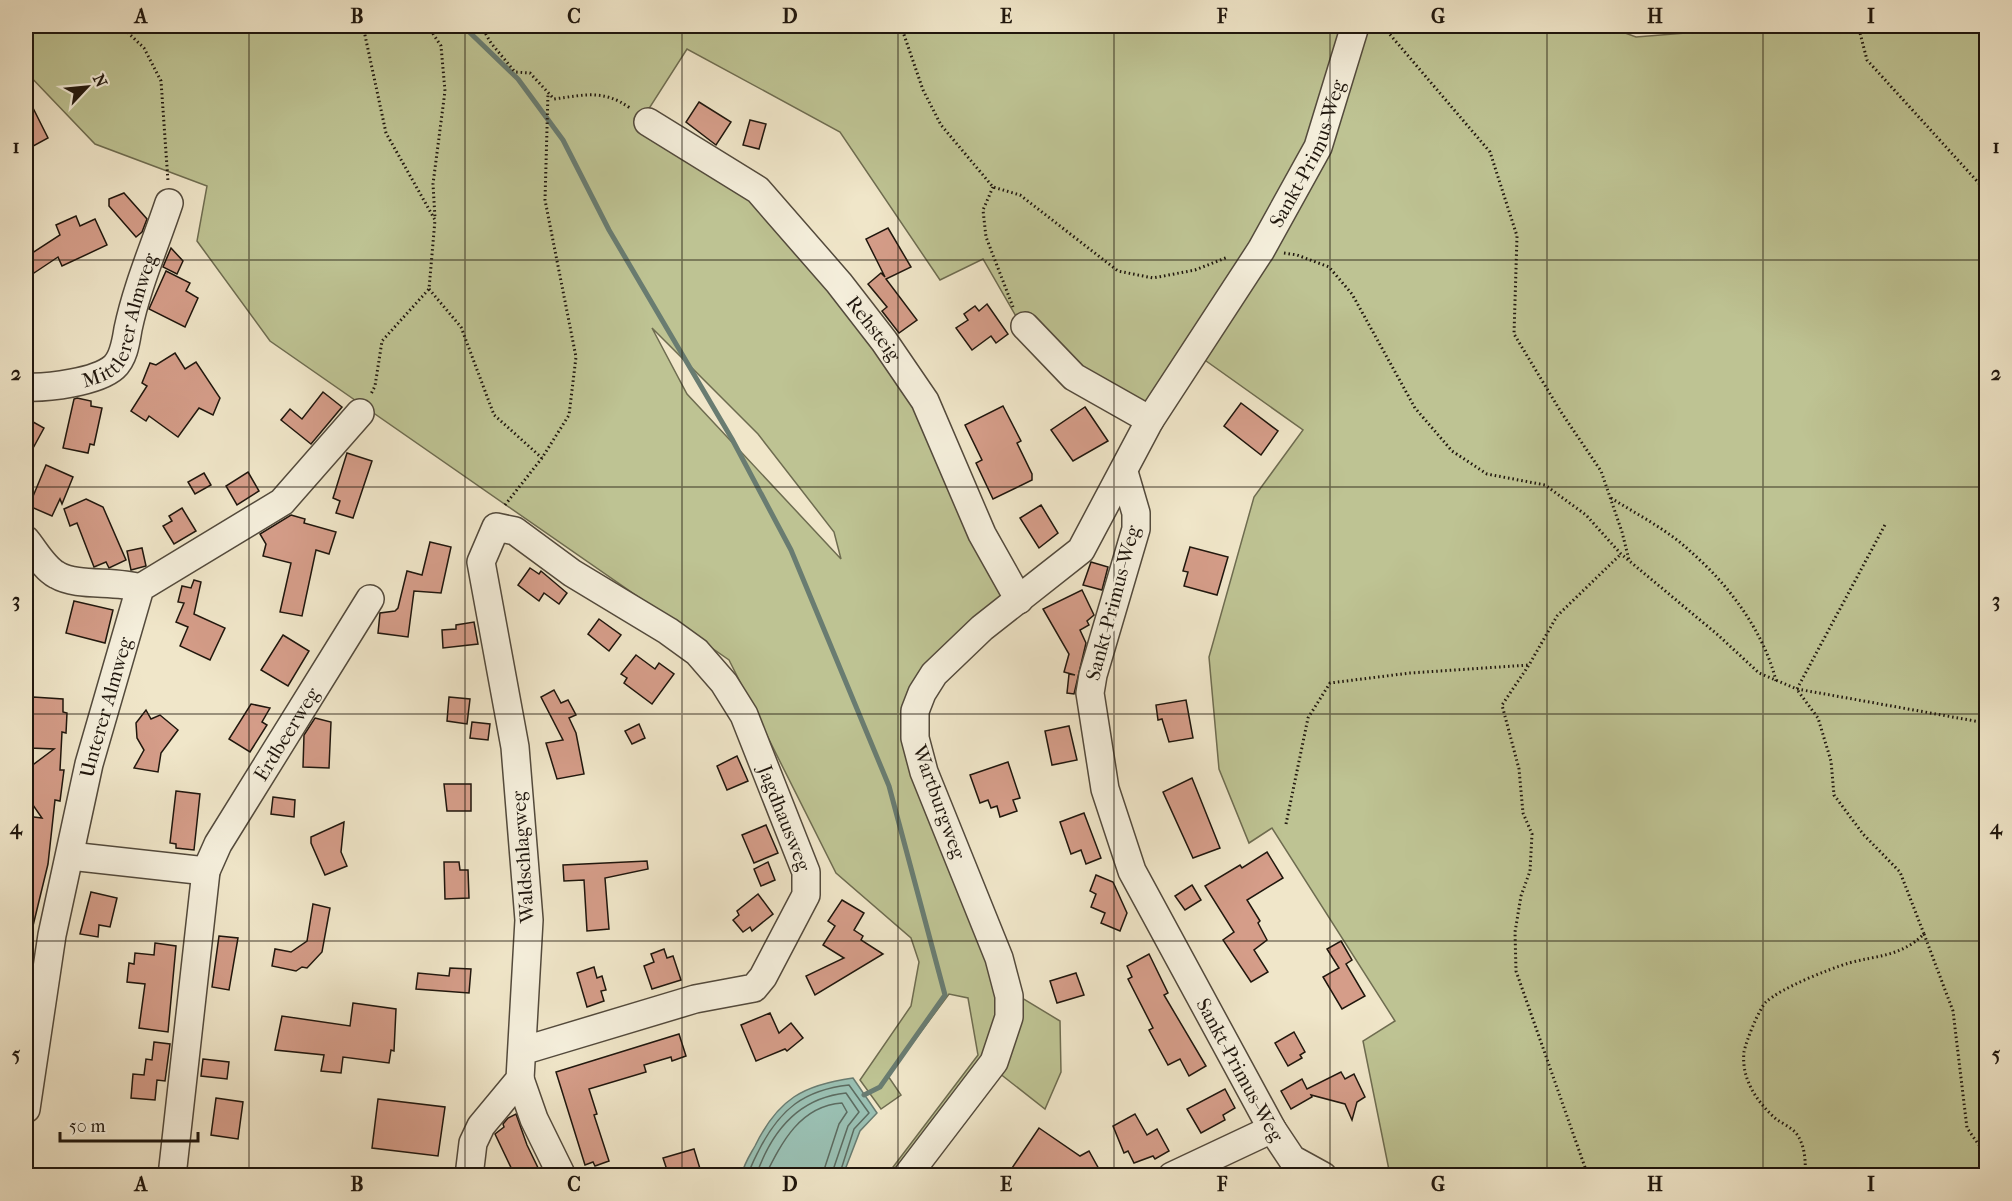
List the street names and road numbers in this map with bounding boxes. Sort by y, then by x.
street label: Sankt-Primus-Weg [1264,77,1349,231]
street label: Mittlerer Almweg [79,250,162,392]
street label: Rehsteig [842,291,906,366]
street label: Sankt-Primus-Weg [1081,523,1145,683]
street label: Unterer Almweg [75,634,137,780]
street label: Erdbeerweg [249,683,324,785]
street label: Wartburgweg [907,741,970,862]
street label: Jagdhausweg [753,760,816,875]
street label: Waldschlagweg [507,790,539,925]
street label: Sankt-Primus-Weg [1192,994,1289,1146]

